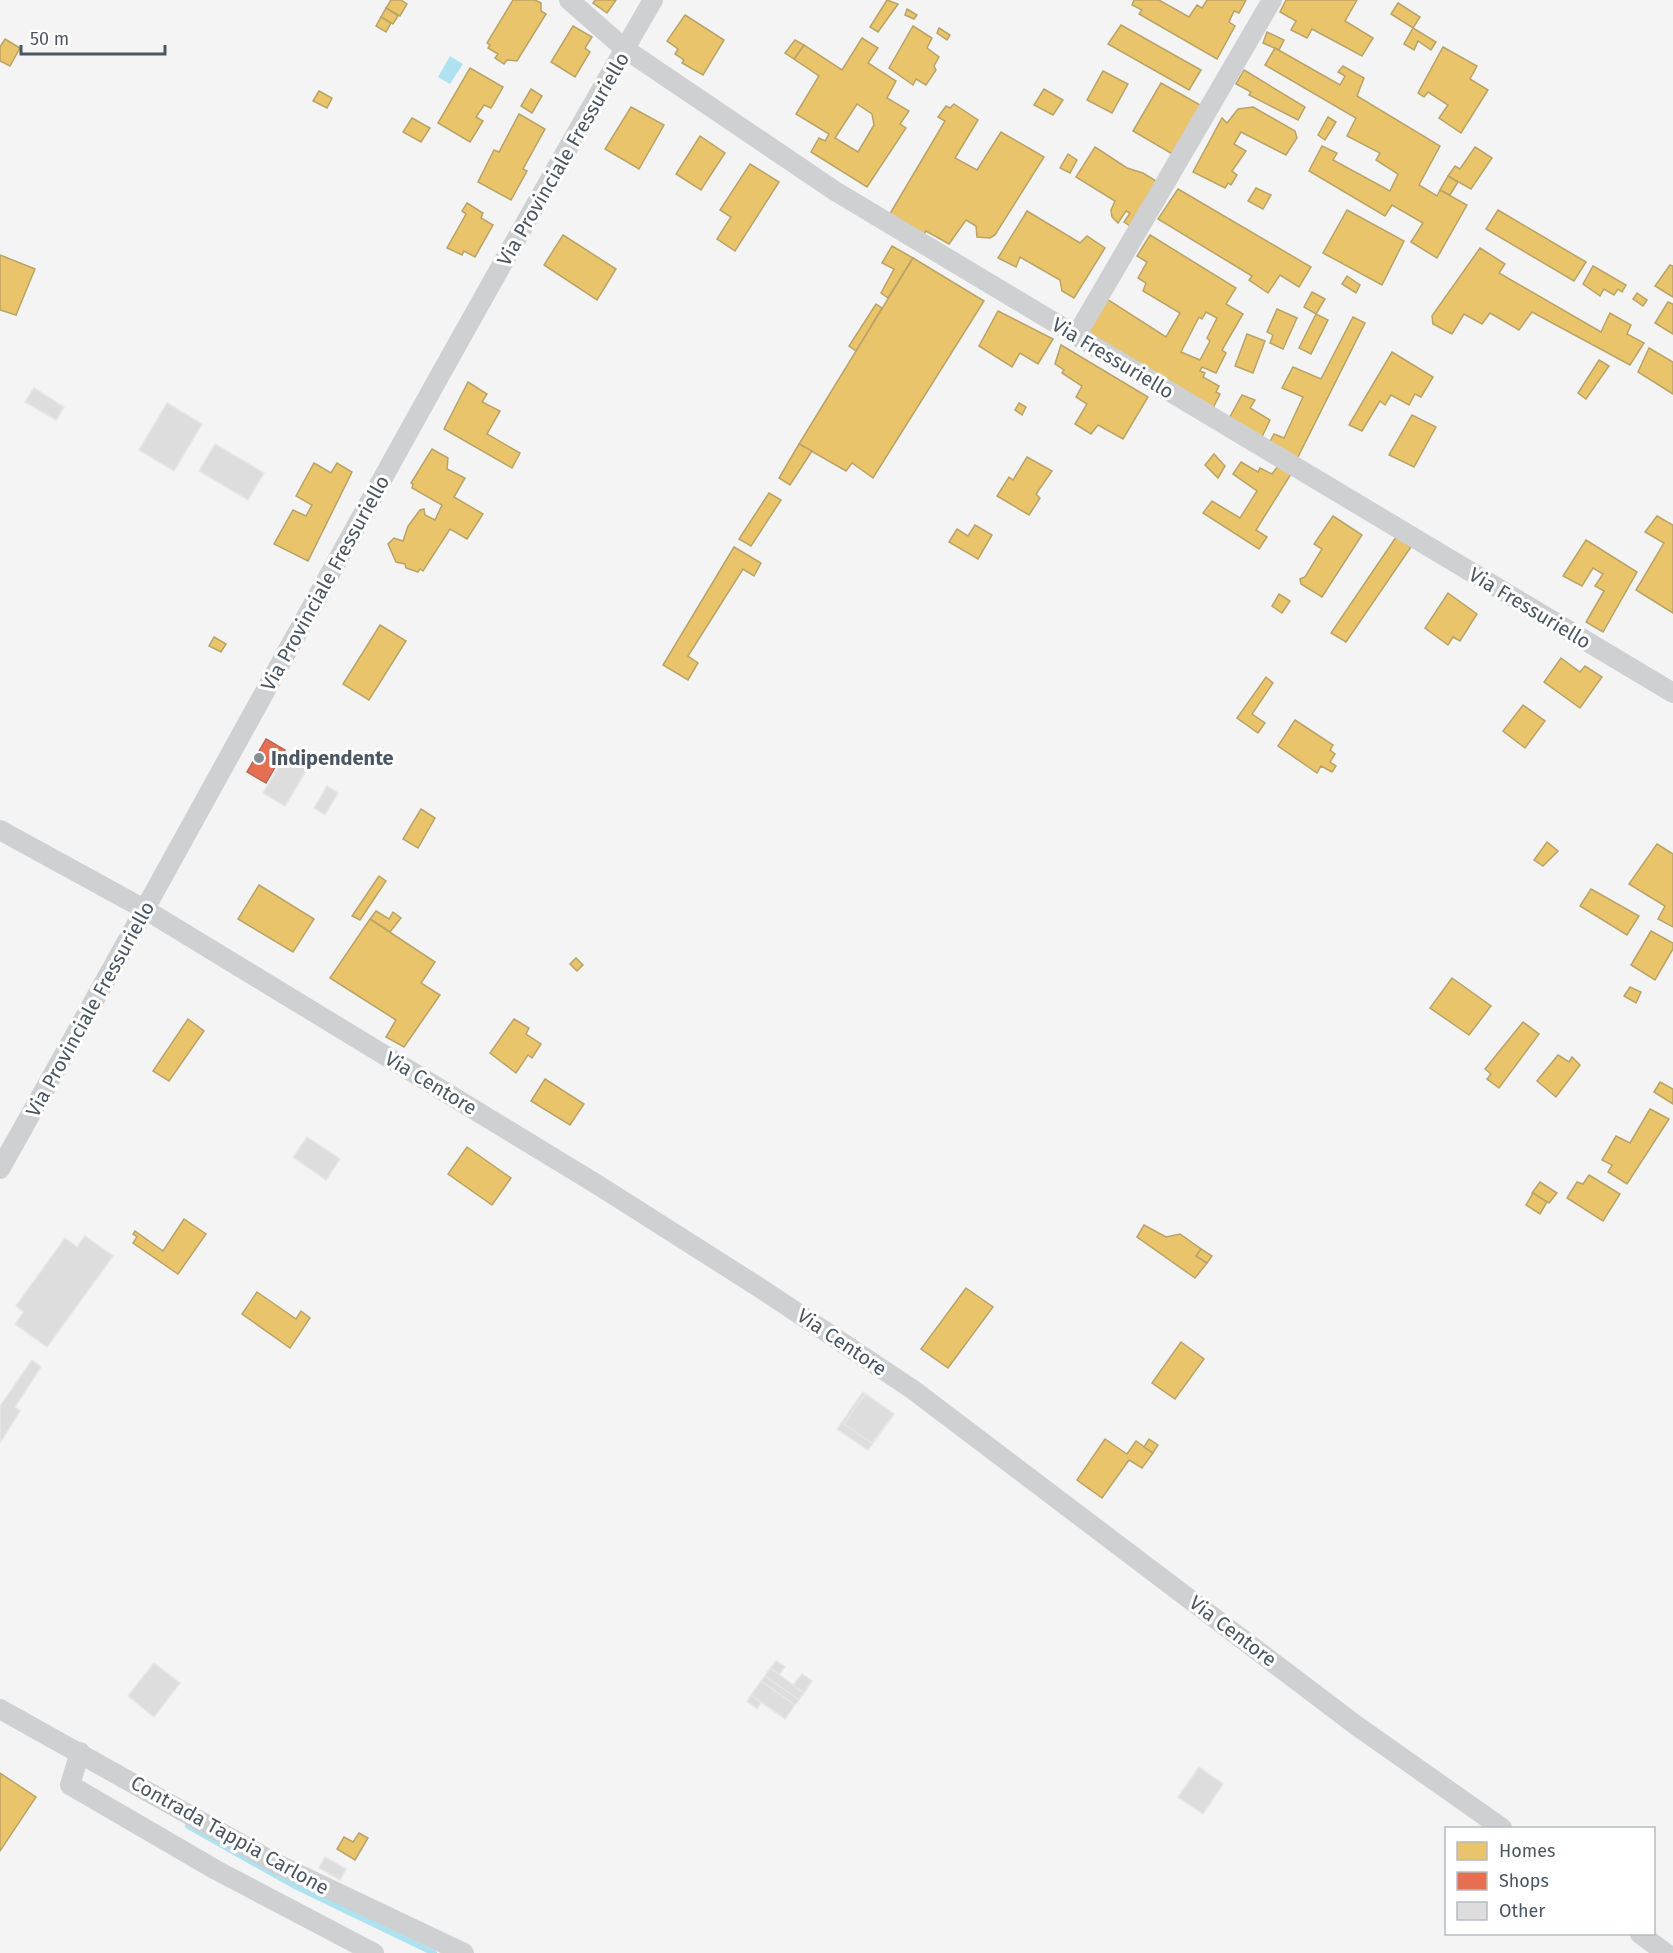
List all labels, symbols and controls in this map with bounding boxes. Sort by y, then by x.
scale bar [21,18,165,56]
text: 50 m [30,28,69,50]
street label: Via Provinciale Fressuriello [492,48,634,270]
street label: Via Fressuriello [1048,312,1178,404]
street label: Via Provinciale Fressuriello [256,471,394,695]
street label: Via Fressuriello [1465,562,1595,654]
place label: Indipendente [271,746,394,770]
marker: Indipendente [252,751,266,765]
street label: Via Provinciale Fressuriello [21,897,159,1121]
street label: Via Centore [381,1046,481,1120]
street label: Via Centore [793,1303,891,1381]
street label: Via Centore [1185,1590,1281,1672]
street label: Contrada Tappia Carlone [127,1770,333,1900]
legend [1445,1827,1655,1935]
text: Homes [1499,1840,1555,1862]
text: Shops [1499,1870,1549,1892]
text: Other [1499,1900,1545,1922]

